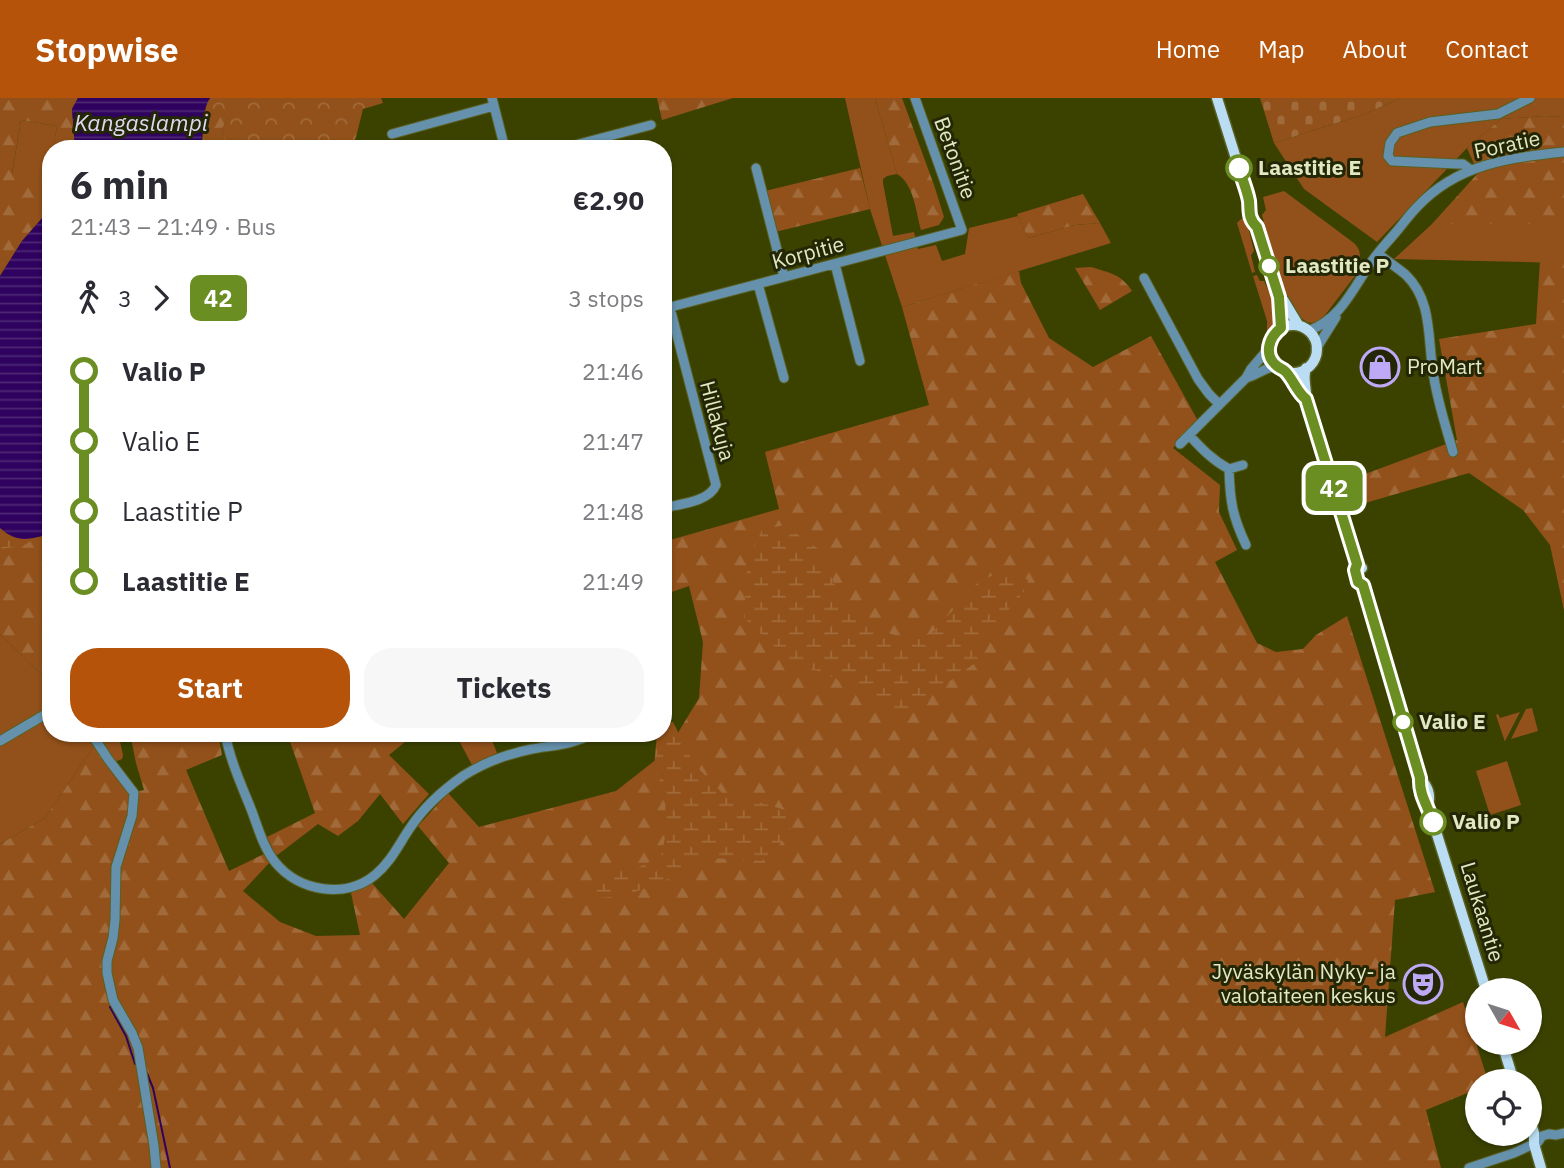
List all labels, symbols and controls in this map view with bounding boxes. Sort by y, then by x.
text: Stopwise [35,28,179,71]
text: Home [1156,33,1220,65]
text: Map [1258,33,1304,65]
text: About [1342,33,1407,65]
text: Contact [1445,33,1529,65]
water label: Kangaslampi [74,107,209,137]
street label: Betonitie [928,113,984,203]
street label: Poratie [1471,123,1543,165]
place label: Laastitie E [1258,153,1361,181]
marker: Laastitie E [1226,155,1252,181]
text: 6 min [70,160,169,209]
text: €2.90 [573,183,644,217]
text: 21:43 – 21:49 · Bus [70,211,276,241]
street label: Korpitie [768,229,847,275]
place label: Laastitie P [1285,251,1389,279]
marker: Laastitie P [1259,256,1279,276]
icon: walk [70,279,108,317]
icon: forward [142,279,180,317]
text: 42 [204,282,233,314]
text: 3 [118,283,132,313]
text: 3 stops [568,283,644,313]
shop icon: ProMart [1359,346,1401,388]
place label: ProMart [1407,352,1482,380]
text: Valio P [122,354,206,388]
text: 21:46 [582,356,644,386]
street label: Hillakuja [694,378,742,464]
text: Valio E [122,424,200,458]
text: 21:47 [582,426,644,456]
line badge: 42 [1302,465,1366,511]
text: 42 [1320,472,1348,504]
text: Laastitie P [122,494,243,528]
text: 21:48 [582,496,644,526]
text: Laastitie E [122,564,250,598]
text: 21:49 [582,566,644,596]
button: Start [70,648,350,728]
button: Tickets [364,648,644,728]
place label: Valio E [1419,707,1486,735]
marker: Valio E [1393,712,1413,732]
place label: Valio P [1452,807,1520,835]
marker: Valio P [1420,809,1446,835]
street label: Laukaantie [1454,858,1511,965]
place label: Jyväskylän Nyky- ja valotaiteen keskus [1211,957,1396,1009]
theatre icon: Jyväskylän Nyky- ja valotaiteen keskus [1402,963,1444,1005]
north arrow [1465,978,1542,1055]
map controls [1465,978,1542,1146]
button: locate [1465,1069,1542,1146]

